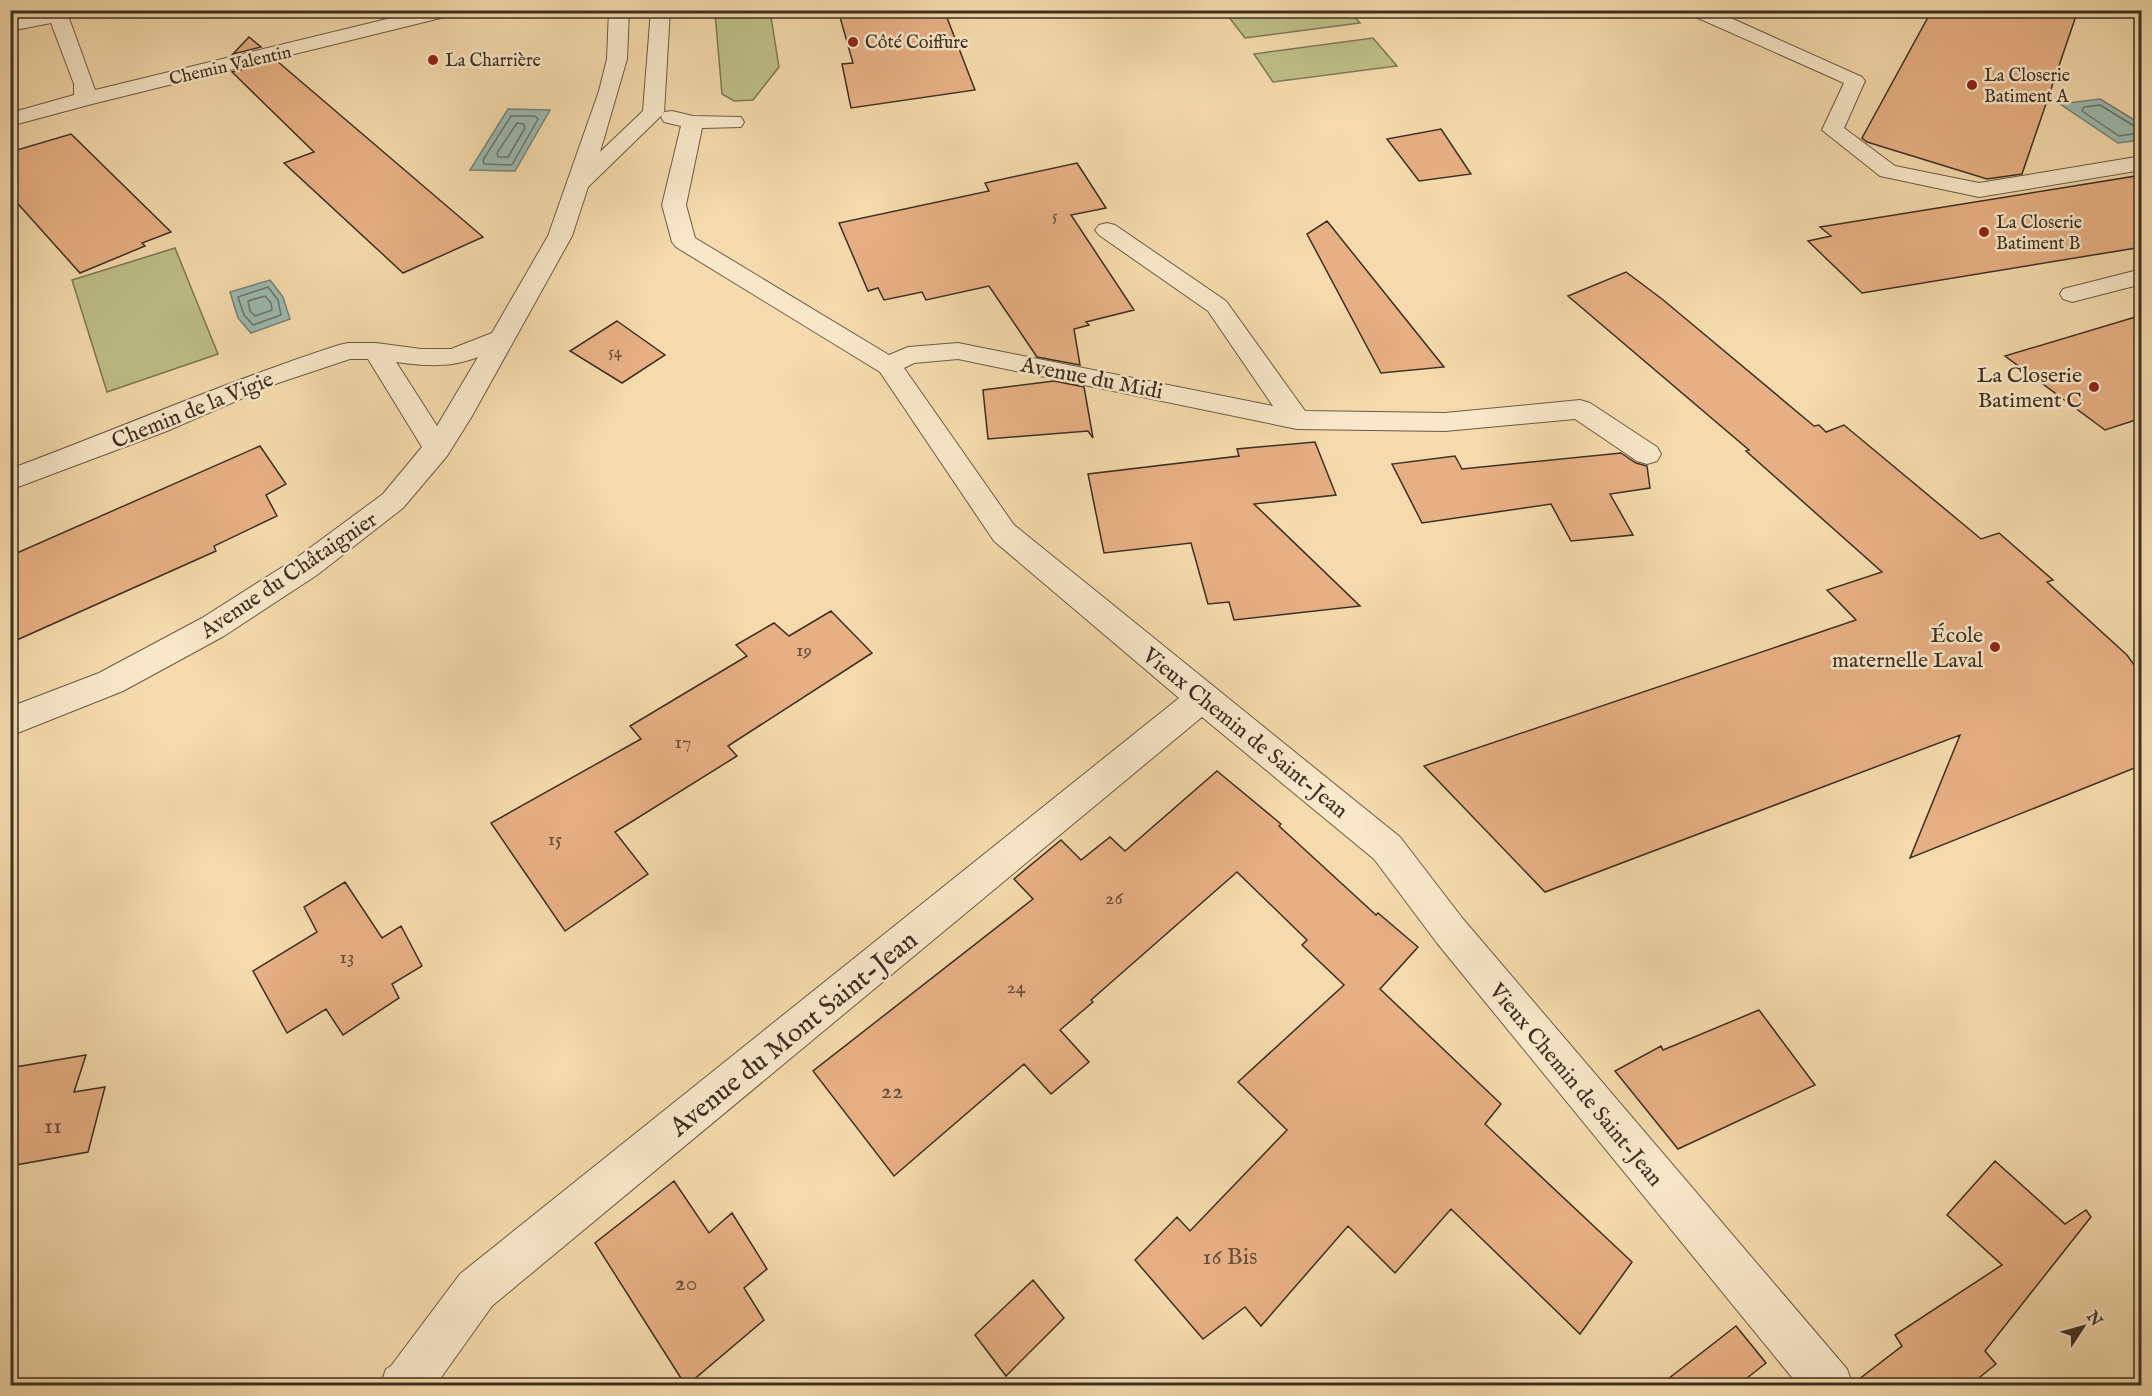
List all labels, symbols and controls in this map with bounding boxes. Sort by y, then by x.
place label: Côté Coiffure [865,32,968,55]
marker: Côté Coiffure [846,35,860,49]
street label: Chemin Valentin [167,41,294,92]
place label: La Charrière [445,50,541,73]
marker: La Charrière [426,53,440,67]
place label: La Closerie Batiment A [1984,65,2070,109]
marker: La Closerie Batiment A [1965,78,1979,92]
house number: 5 [1052,207,1058,227]
place label: La Closerie Batiment B [1996,212,2082,256]
marker: La Closerie Batiment B [1977,225,1991,239]
house number: 54 [608,343,622,363]
street label: Avenue du Midi [1017,351,1165,406]
place label: La Closerie Batiment C [1977,362,2082,415]
street label: Chemin de la Vigie [108,366,278,456]
marker: La Closerie Batiment C [2087,380,2101,394]
street label: Avenue du Châtaignier [194,506,383,646]
place label: École maternelle Laval [1832,622,1983,675]
house number: 19 [796,638,812,663]
marker: École maternelle Laval [1988,640,2002,654]
street label: Vieux Chemin de Saint-Jean [1135,641,1353,825]
house number: 17 [675,730,691,755]
house number: 15 [548,827,562,852]
house number: 26 [1105,886,1123,911]
street label: Avenue du Mont Saint-Jean [663,924,925,1146]
house number: 13 [340,945,354,970]
house number: 24 [1006,975,1026,1000]
street label: Vieux Chemin de Saint-Jean [1482,977,1669,1193]
house number: 22 [881,1076,903,1107]
house number: 11 [44,1111,62,1142]
house number: 16 Bis [1202,1242,1258,1273]
house number: 20 [674,1268,698,1299]
north arrow [2053,1297,2113,1357]
text: N [2081,1307,2106,1331]

